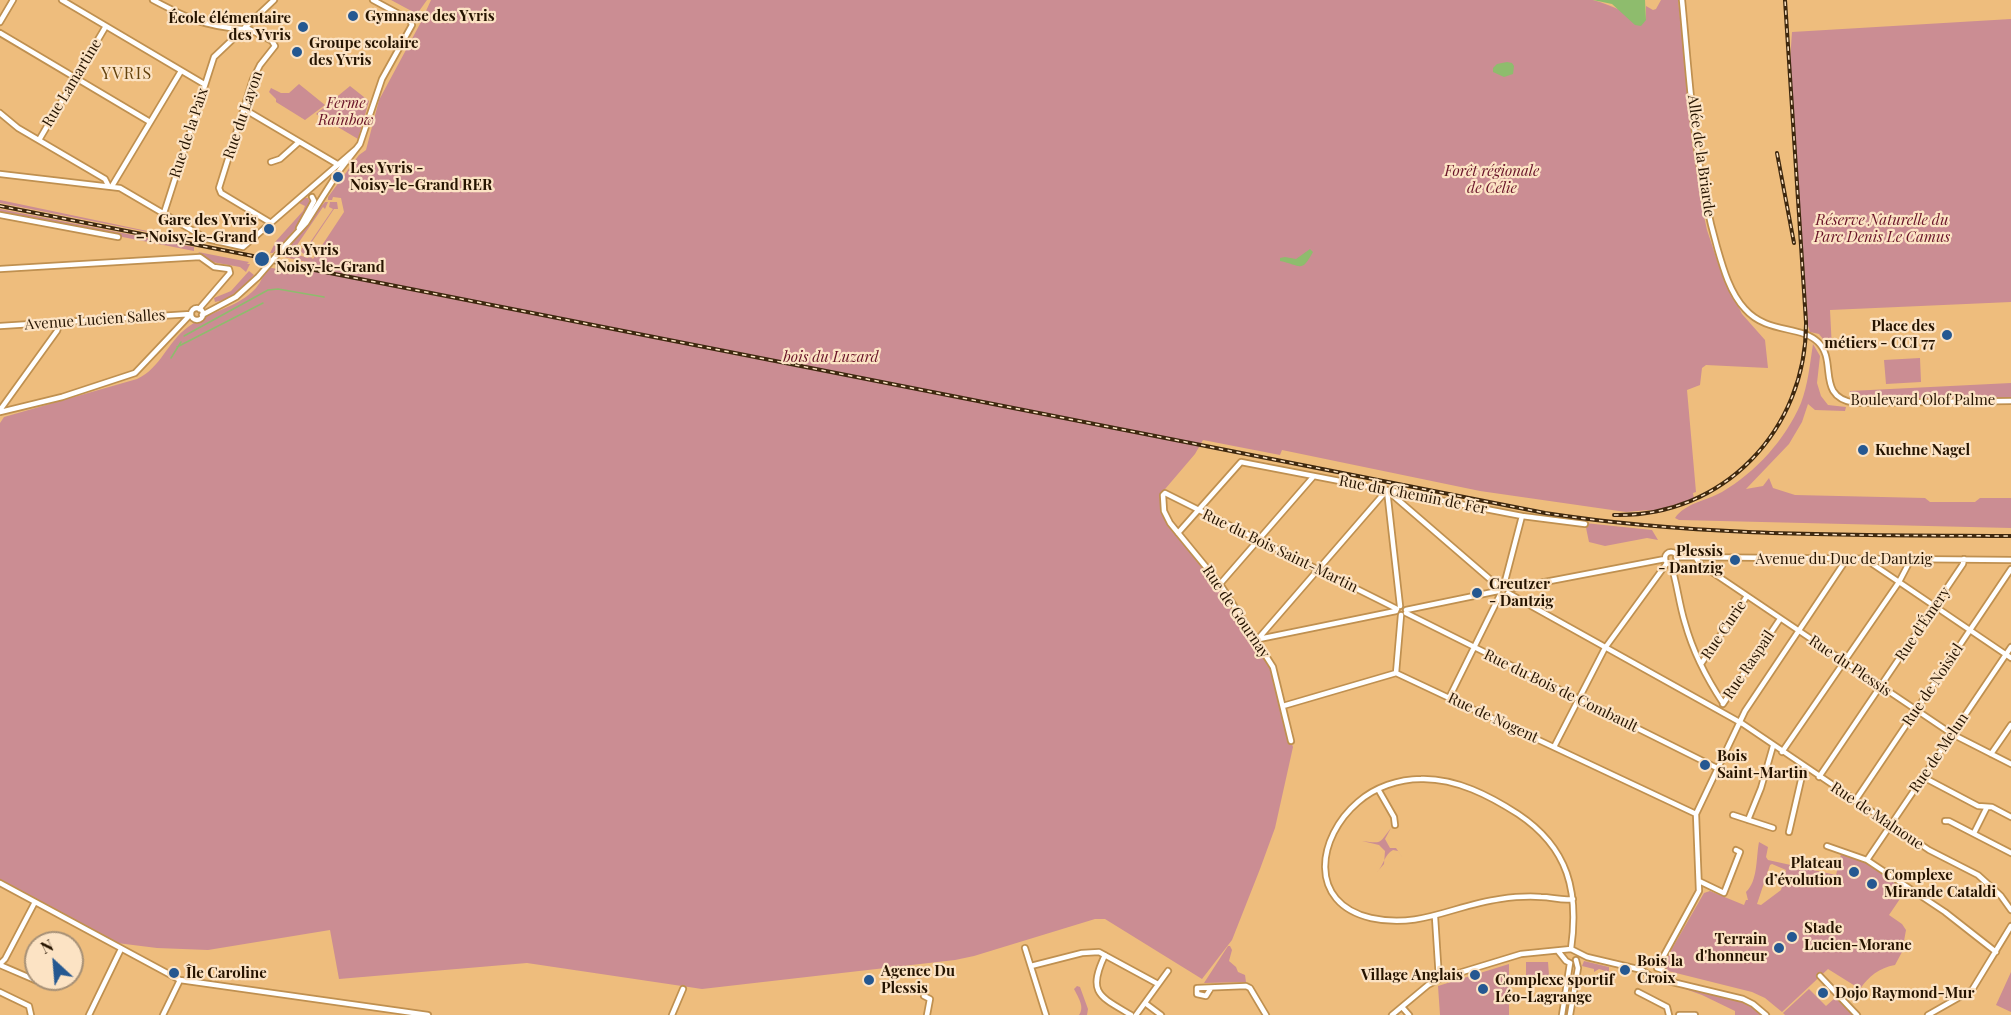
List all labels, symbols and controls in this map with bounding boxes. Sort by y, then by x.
place label: Gymnase des Yvris [365,7,495,25]
place label: École élémentaire des Yvris [168,9,291,44]
marker: Gymnase des Yvris [346,9,360,23]
marker: École élémentaire des Yvris [296,20,310,34]
place label: Groupe scolaire des Yvris [309,34,419,69]
street label: Rue Lamartine [39,36,105,130]
marker: Groupe scolaire des Yvris [290,45,304,59]
district label: YVRIS [101,64,153,84]
street label: Rue du Layon [220,69,266,161]
street label: Rue de la Paix [166,86,212,180]
park label: Ferme Rainbow [318,94,374,129]
street label: Allée de la Briarde [1684,94,1718,218]
place label: Les Yvris - Noisy-le-Grand RER [350,159,492,194]
park label: Forêt régionale de Célie [1445,162,1539,197]
marker: Les Yvris - Noisy-le-Grand RER [331,170,345,184]
place label: Gare des Yvris – Noisy-le-Grand [136,211,257,246]
park label: Réserve Naturelle du Parc Denis Le Camus [1814,211,1950,246]
marker: Gare des Yvris – Noisy-le-Grand [262,222,276,236]
place label: Les Yvris Noisy-le-Grand [276,241,385,276]
marker: Les Yvris Noisy-le-Grand [253,250,271,268]
street label: Avenue Lucien Salles [24,306,166,334]
place label: Place des métiers - CCI 77 [1824,317,1935,352]
marker: Place des métiers - CCI 77 [1940,328,1954,342]
park label: bois du Luzard [783,348,879,366]
street label: Boulevard Olof Palme [1851,391,1995,409]
place label: Kuehne Nagel [1875,441,1970,459]
marker: Kuehne Nagel [1856,443,1870,457]
street label: Rue du Chemin de Fer [1337,472,1489,518]
street label: Rue du Bois Saint-Martin [1199,505,1361,597]
place label: Plessis - Dantzig [1658,542,1723,577]
street label: Avenue du Duc de Dantzig [1756,550,1932,568]
marker: Plessis - Dantzig [1728,553,1742,567]
street label: Rue de Gournay [1198,562,1274,662]
place label: Creutzer - Dantzig [1489,575,1554,610]
street label: Rue d'Émery [1892,583,1954,665]
marker: Creutzer - Dantzig [1470,586,1484,600]
street label: Rue Curie [1698,597,1750,663]
street label: Rue Raspail [1720,627,1778,703]
street label: Rue du Plessis [1805,632,1895,700]
street label: Rue de Noisiel [1899,640,1967,730]
street label: Rue du Bois de Combault [1481,646,1641,736]
street label: Rue de Nogent [1445,689,1541,747]
street label: Rue de Melun [1906,710,1972,796]
place label: Bois Saint-Martin [1717,747,1808,782]
marker: Bois Saint-Martin [1698,758,1712,772]
street label: Rue de Malnoue [1827,778,1927,854]
place label: Plateau d’évolution [1765,854,1842,889]
marker: Plateau d’évolution [1847,865,1861,879]
place label: Complexe Mirande Cataldi [1884,866,1996,901]
marker: Complexe Mirande Cataldi [1865,877,1879,891]
place label: Stade Lucien-Morane [1804,919,1912,954]
place label: Terrain d'honneur [1695,930,1767,965]
marker: Stade Lucien-Morane [1785,930,1799,944]
north arrow [24,931,84,991]
text: N [37,934,57,958]
marker: Terrain d'honneur [1772,941,1786,955]
place label: Bois la Croix [1637,952,1683,987]
place label: Agence Du Plessis [881,962,955,997]
marker: Bois la Croix [1618,963,1632,977]
place label: Île Caroline [186,964,267,982]
marker: Île Caroline [167,966,181,980]
place label: Village Anglais [1361,966,1463,984]
marker: Village Anglais [1468,968,1482,982]
place label: Complexe sportif Léo-Lagrange [1495,971,1614,1006]
marker: Agence Du Plessis [862,973,876,987]
marker: Complexe sportif Léo-Lagrange [1476,982,1490,996]
place label: Dojo Raymond-Mur [1835,984,1974,1002]
marker: Dojo Raymond-Mur [1816,986,1830,1000]

